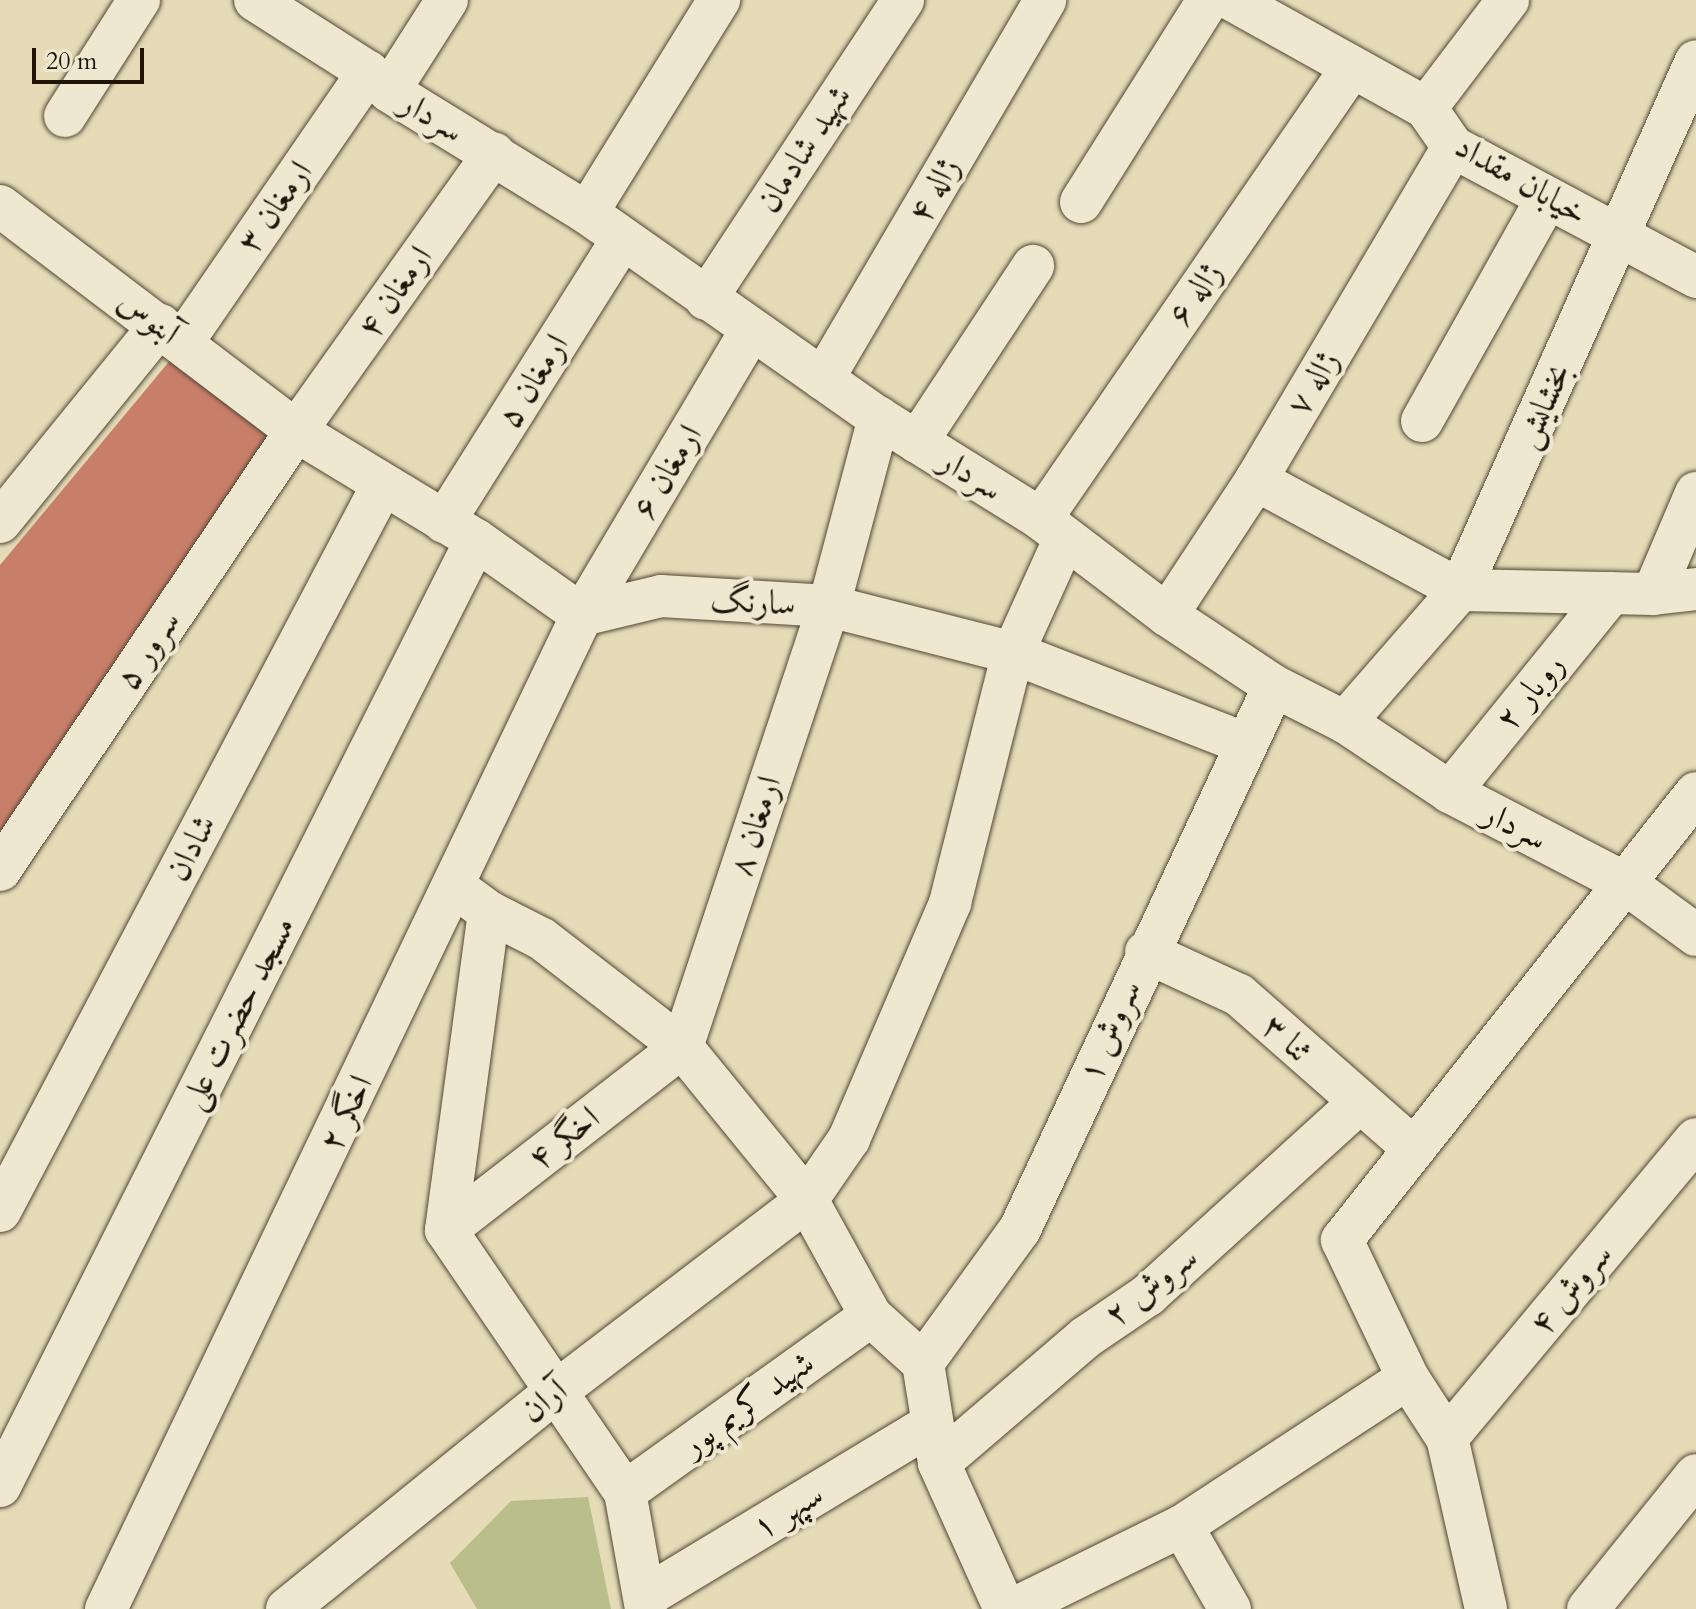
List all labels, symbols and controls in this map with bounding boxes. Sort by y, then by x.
scale bar [36,32,148,82]
text: 20 m [46,45,97,78]
street label: شهید شادمان [748,78,860,220]
street label: سردار [393,82,471,152]
street label: خیابان مقداد [1448,126,1594,234]
street label: ژاله ۴ [899,150,969,230]
street label: ارمغان ۳ [229,153,321,261]
street label: ارمغان ۴ [349,238,441,346]
street label: ژاله ۶ [1159,254,1231,334]
street label: آبنوس [110,280,188,354]
street label: ارمغان ۵ [488,327,578,435]
street label: ژاله ۷ [1278,343,1348,423]
street label: بخشایش [1506,357,1580,455]
street label: ارمغان ۶ [623,417,711,527]
street label: سردار [932,440,1010,510]
street label: سارنگ [709,579,797,625]
street label: سرور ۵ [107,603,189,697]
street label: روبار ۲ [1487,645,1573,739]
street label: ارمغان ۸ [720,771,790,881]
street label: سردار [1476,793,1554,859]
street label: شادان [157,808,225,888]
street label: مسجد حضرت علی [172,910,304,1116]
street label: سروش ۱ [1070,974,1150,1088]
street label: ثنا ۳ [1254,1006,1320,1072]
street label: اخگر ۲ [310,1068,382,1158]
street label: اخگر ۴ [520,1097,608,1179]
street label: سروش ۴ [1521,1235,1621,1343]
street label: سروش ۲ [1096,1237,1206,1335]
street label: شهید کریم پور [674,1342,822,1466]
street label: آران [513,1370,575,1432]
street label: سپهر ۱ [745,1474,831,1548]

